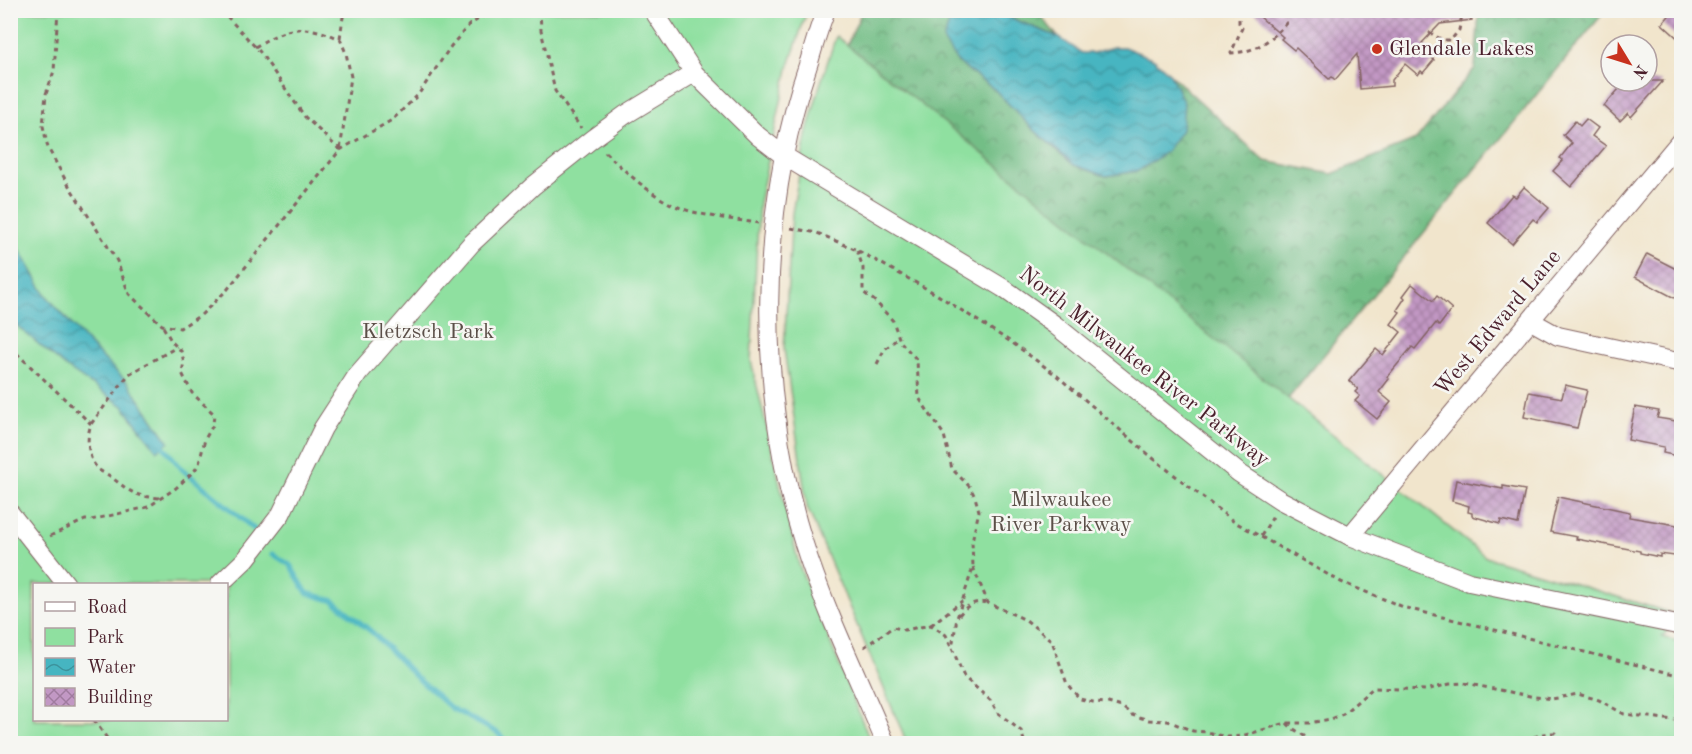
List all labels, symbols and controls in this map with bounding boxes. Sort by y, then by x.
north arrow [1599,33,1659,93]
place label: Glendale Lakes [1389,38,1534,60]
marker: Glendale Lakes [1370,42,1384,56]
text: N [1629,61,1649,81]
street label: West Edward Lane [1431,246,1565,400]
street label: North Milwaukee River Parkway [1015,263,1274,472]
park label: Kletzsch Park [362,321,494,343]
park label: Milwaukee River Parkway [990,489,1132,536]
legend [33,583,228,721]
text: Road [87,599,127,617]
text: Park [87,629,124,647]
text: Water [87,659,136,677]
text: Building [87,689,153,707]

